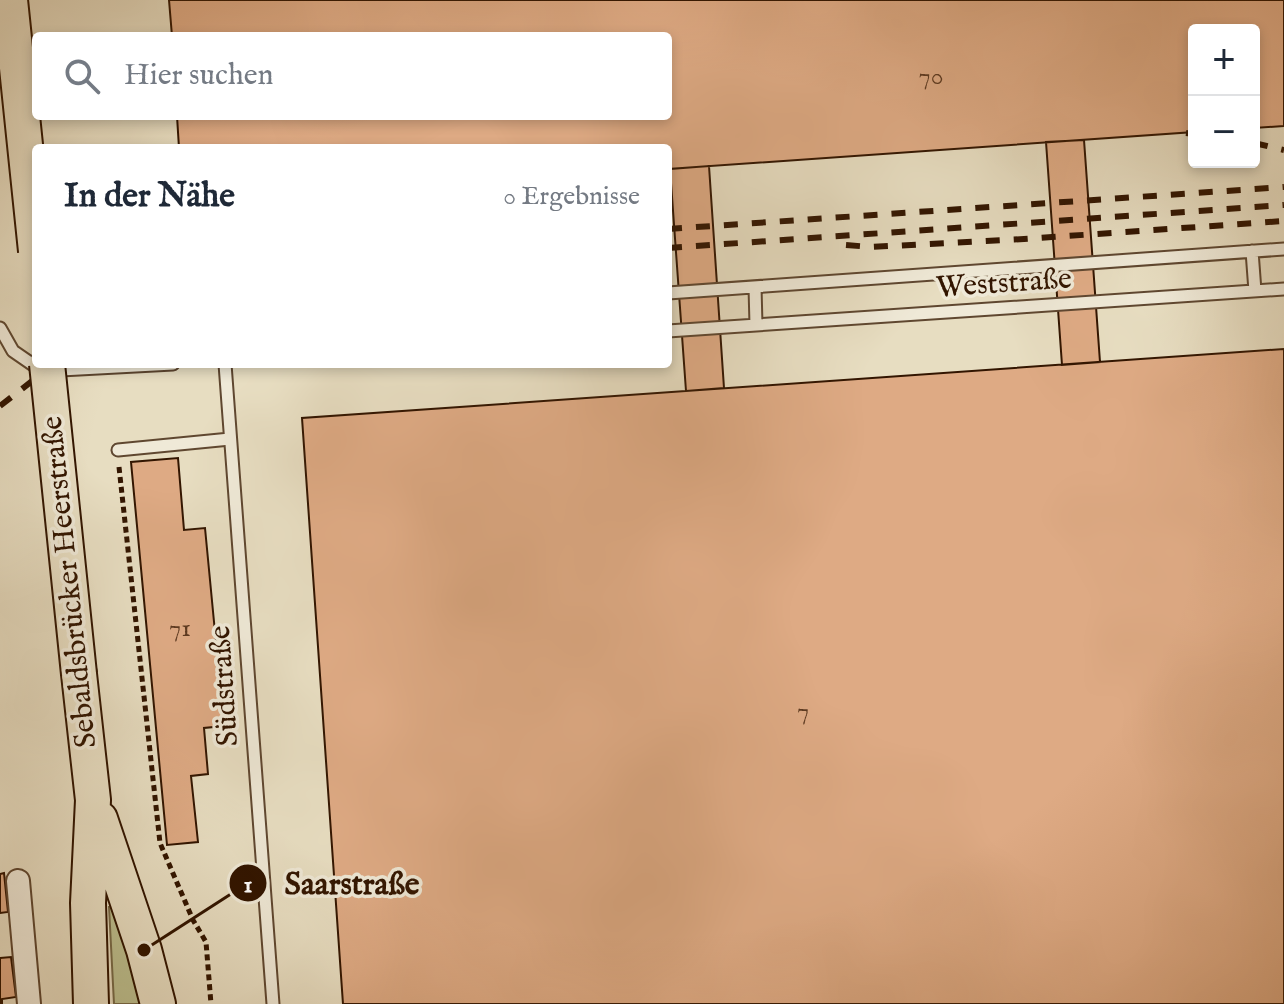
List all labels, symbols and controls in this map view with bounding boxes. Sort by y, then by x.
map controls [1188,24,1260,168]
button: + [1188,24,1260,96]
search box [32,32,672,120]
icon: search [60,54,104,98]
text: Hier suchen [124,57,274,95]
house number: 70 [919,60,943,93]
button: − [1188,96,1260,168]
text: In der Nähe [64,175,235,218]
text: 0 Ergebnisse [503,180,640,213]
street label: Weststraße [935,260,1073,308]
street label: Sebaldsbrücker Heerstraße [34,414,106,750]
house number: 71 [169,612,191,645]
street label: Südstraße [202,624,248,748]
house number: 7 [797,695,809,728]
callout: Saarstraße [228,855,435,911]
text: Saarstraße [285,865,420,906]
text: 1 [244,870,253,901]

